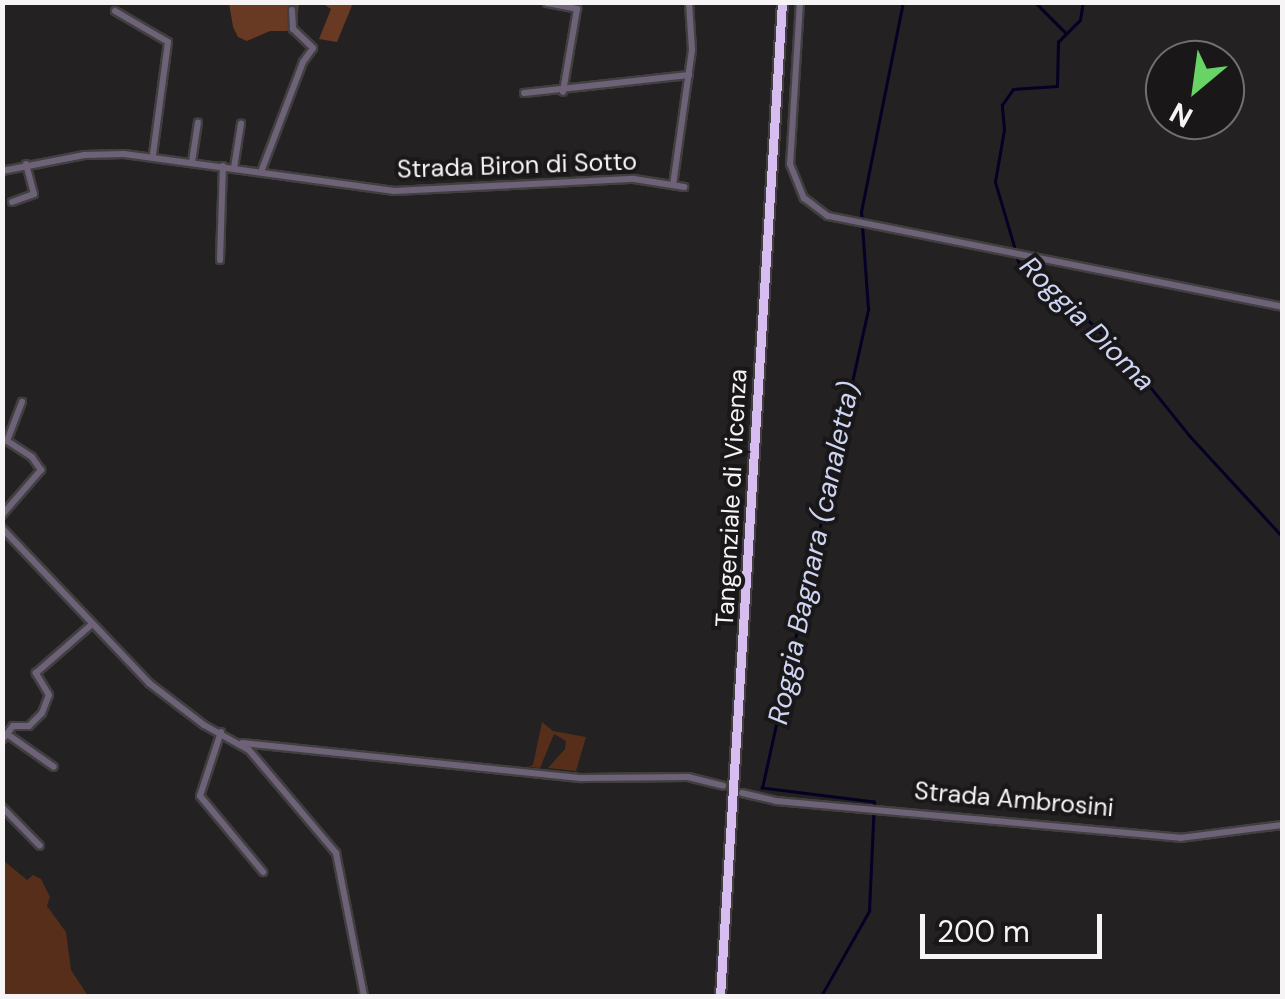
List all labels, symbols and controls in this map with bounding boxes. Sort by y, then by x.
north arrow [1145,40,1245,140]
text: N [1163,94,1199,136]
street label: Strada Biron di Sotto [397,147,637,185]
water label: Roggia Dioma [1013,250,1161,398]
street label: Tangenziale di Vicenza [710,368,754,628]
water label: Roggia Bagnara (canaletta) [761,379,867,727]
street label: Strada Ambrosini [913,776,1115,824]
scale bar [925,894,1108,956]
text: 200 m [937,912,1030,951]

